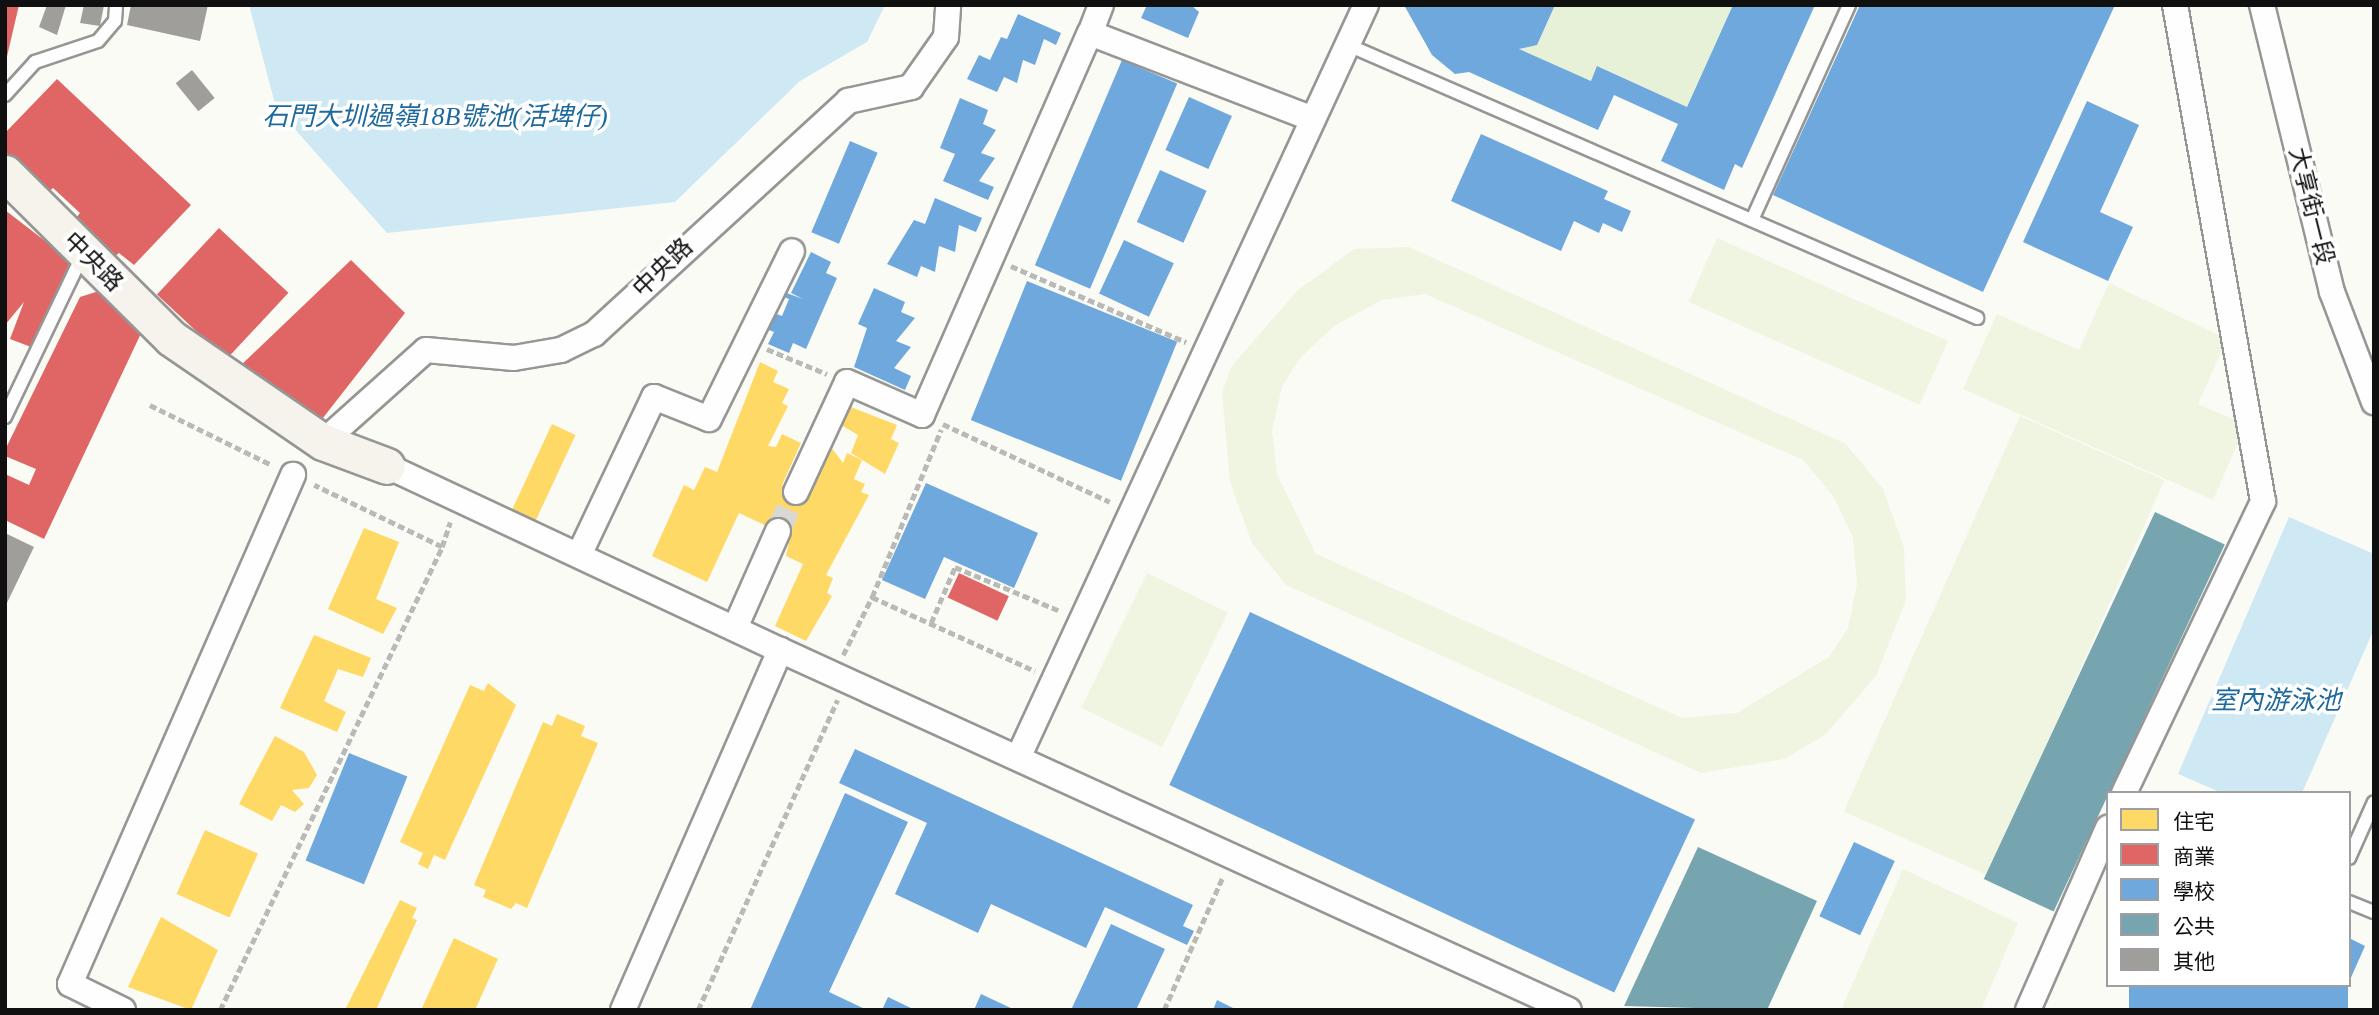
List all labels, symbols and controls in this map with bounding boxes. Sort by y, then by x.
water label: 石門大圳過嶺18B號池(活埤仔) [262,101,608,133]
street label: 大享街一段 [2283,144,2339,268]
street label: 中央路 [57,226,129,298]
street label: 中央路 [627,233,699,303]
water label: 室內游泳池 [2211,685,2341,717]
legend [2106,791,2351,987]
text: 住宅 [2173,810,2215,834]
text: 商業 [2173,845,2215,869]
text: 學校 [2173,880,2215,904]
text: 公共 [2173,915,2215,939]
text: 其他 [2173,950,2215,974]

